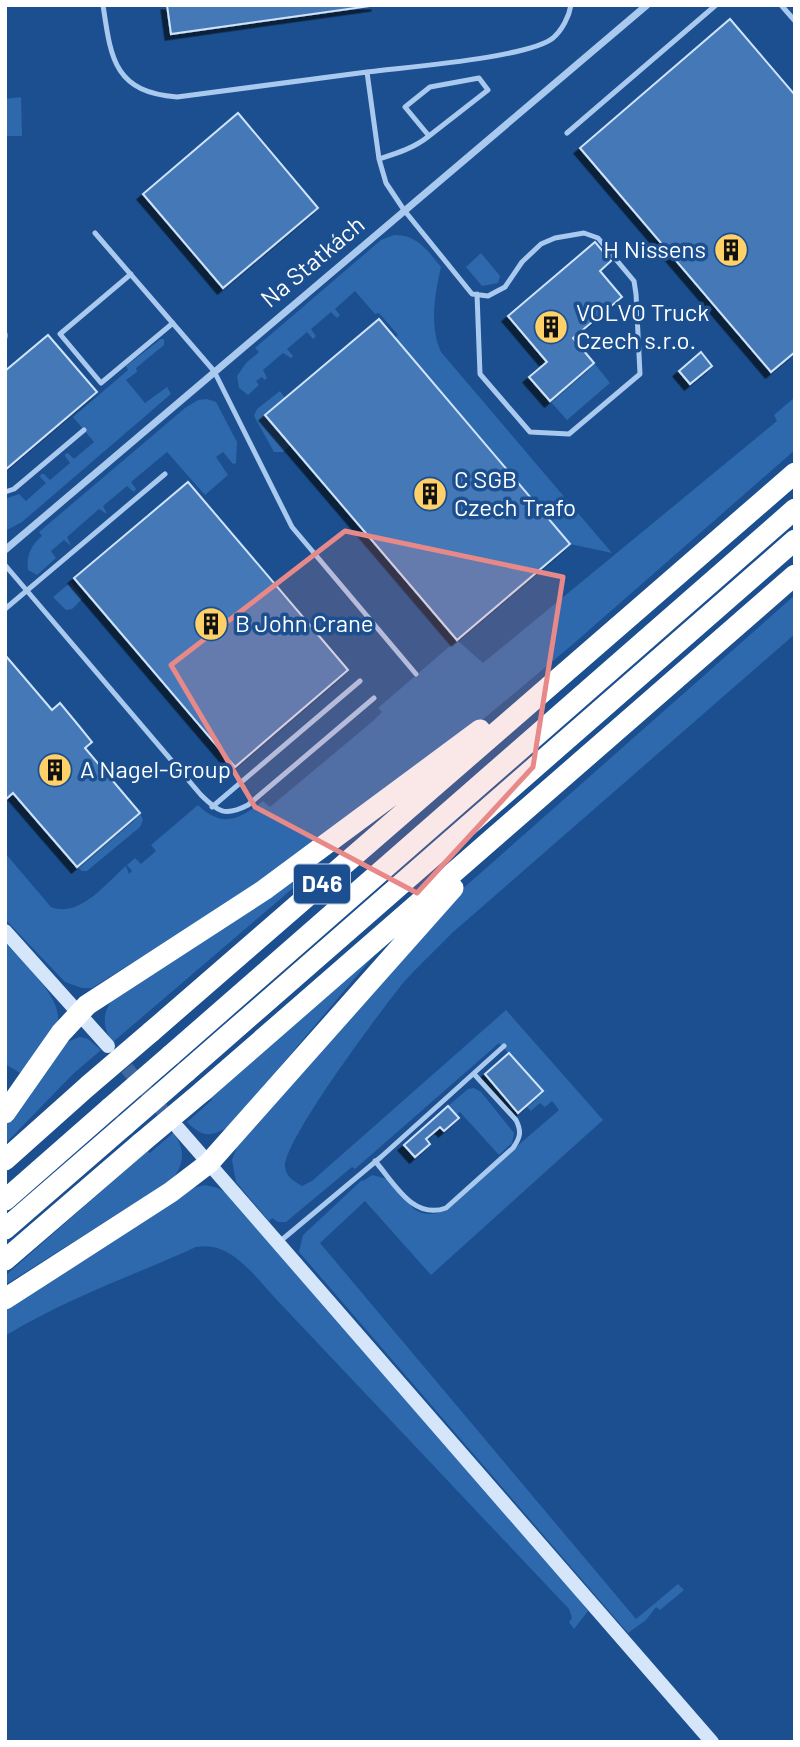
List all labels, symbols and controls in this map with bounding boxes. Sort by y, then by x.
street label: Na Statkách [254,209,370,313]
building icon: H Nissens [712,231,750,269]
place label: H Nissens [603,234,706,263]
place label: VOLVO Truck Czech s.r.o. [576,297,709,354]
building icon: VOLVO Truck Czech s.r.o. [532,308,570,346]
place label: C SGB Czech Trafo [454,464,576,521]
building icon: C SGB Czech Trafo [411,475,449,513]
building icon: B John Crane [192,605,230,643]
place label: B John Crane [235,608,374,637]
building icon: A Nagel-Group [36,751,74,789]
place label: A Nagel-Group [80,754,231,783]
road number: D46 [294,864,350,904]

